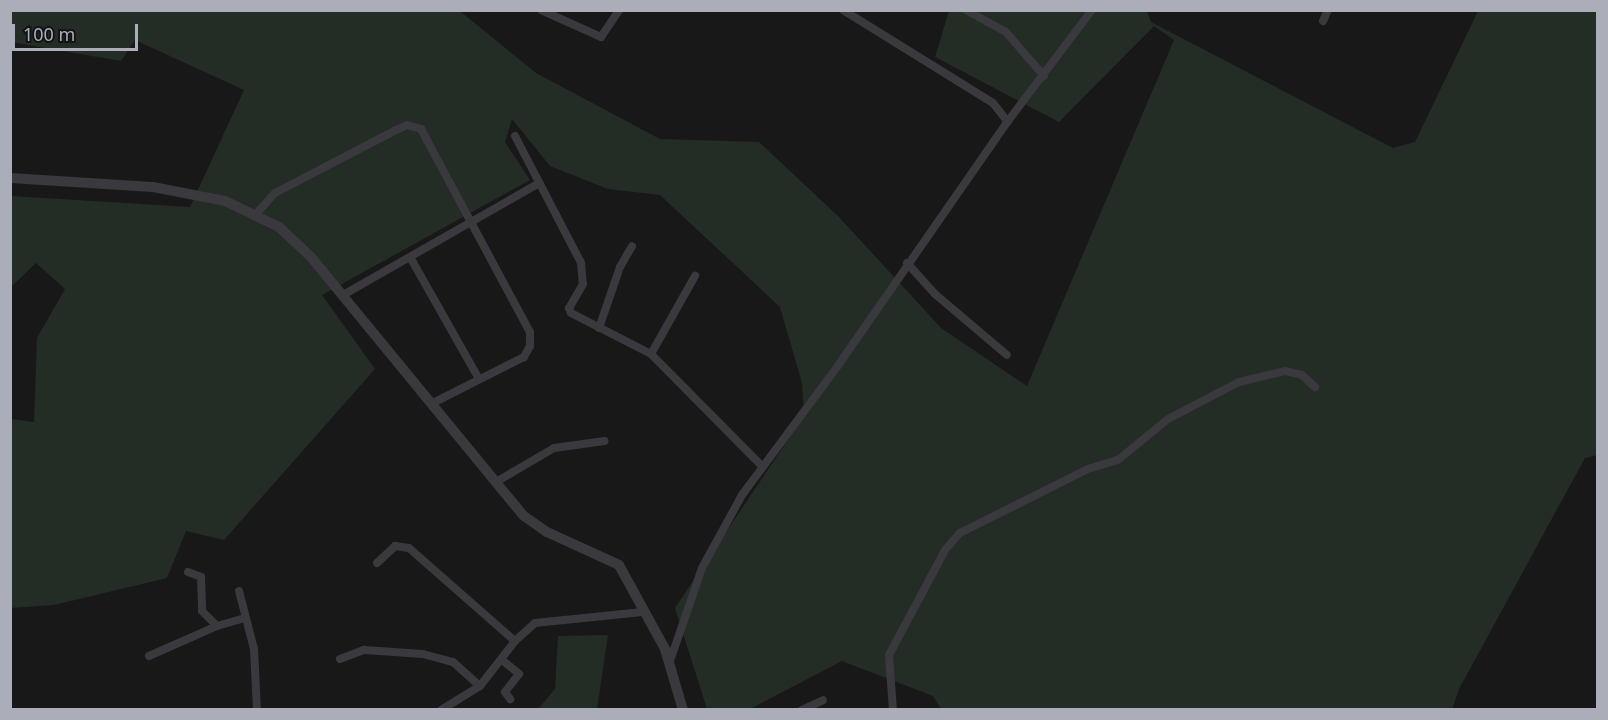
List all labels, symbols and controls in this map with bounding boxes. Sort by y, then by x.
scale bar [15,12,141,50]
text: 100 m [23,22,75,46]

